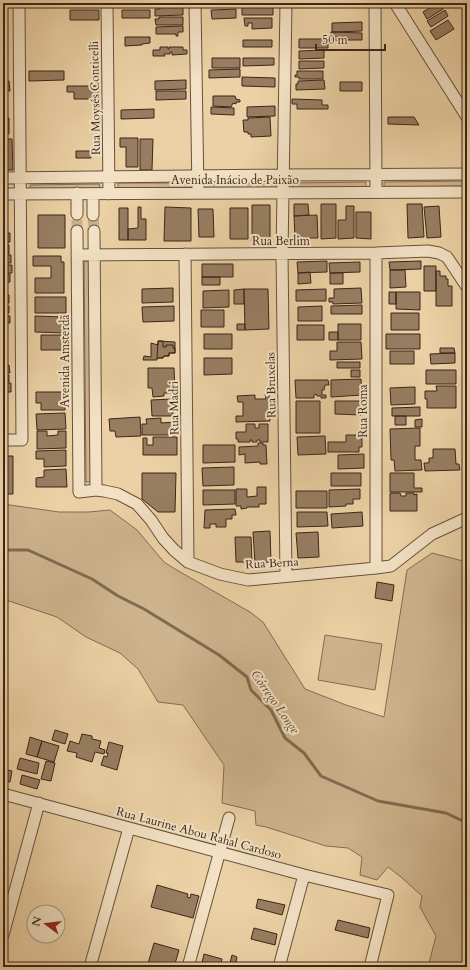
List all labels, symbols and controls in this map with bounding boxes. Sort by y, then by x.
scale bar [316,26,385,52]
text: 50 m [322,32,349,48]
street label: Rua Moysés Conticelli [86,40,104,155]
street label: Avenida Inácio de Paixão [171,172,300,188]
street label: Rua Berlim [252,233,311,249]
street label: Avenida Amsterdã [57,314,73,407]
street label: Rua Bruxelas [262,352,280,418]
street label: Rua Madri [166,380,182,435]
street label: Rua Roma [355,383,371,438]
street label: Rua Berna [245,554,300,572]
water label: Córrego Longe [246,667,304,738]
street label: Rua Laurine Abou Rahal Cardoso [115,803,284,863]
north arrow [26,904,66,944]
text: N [28,915,45,928]

